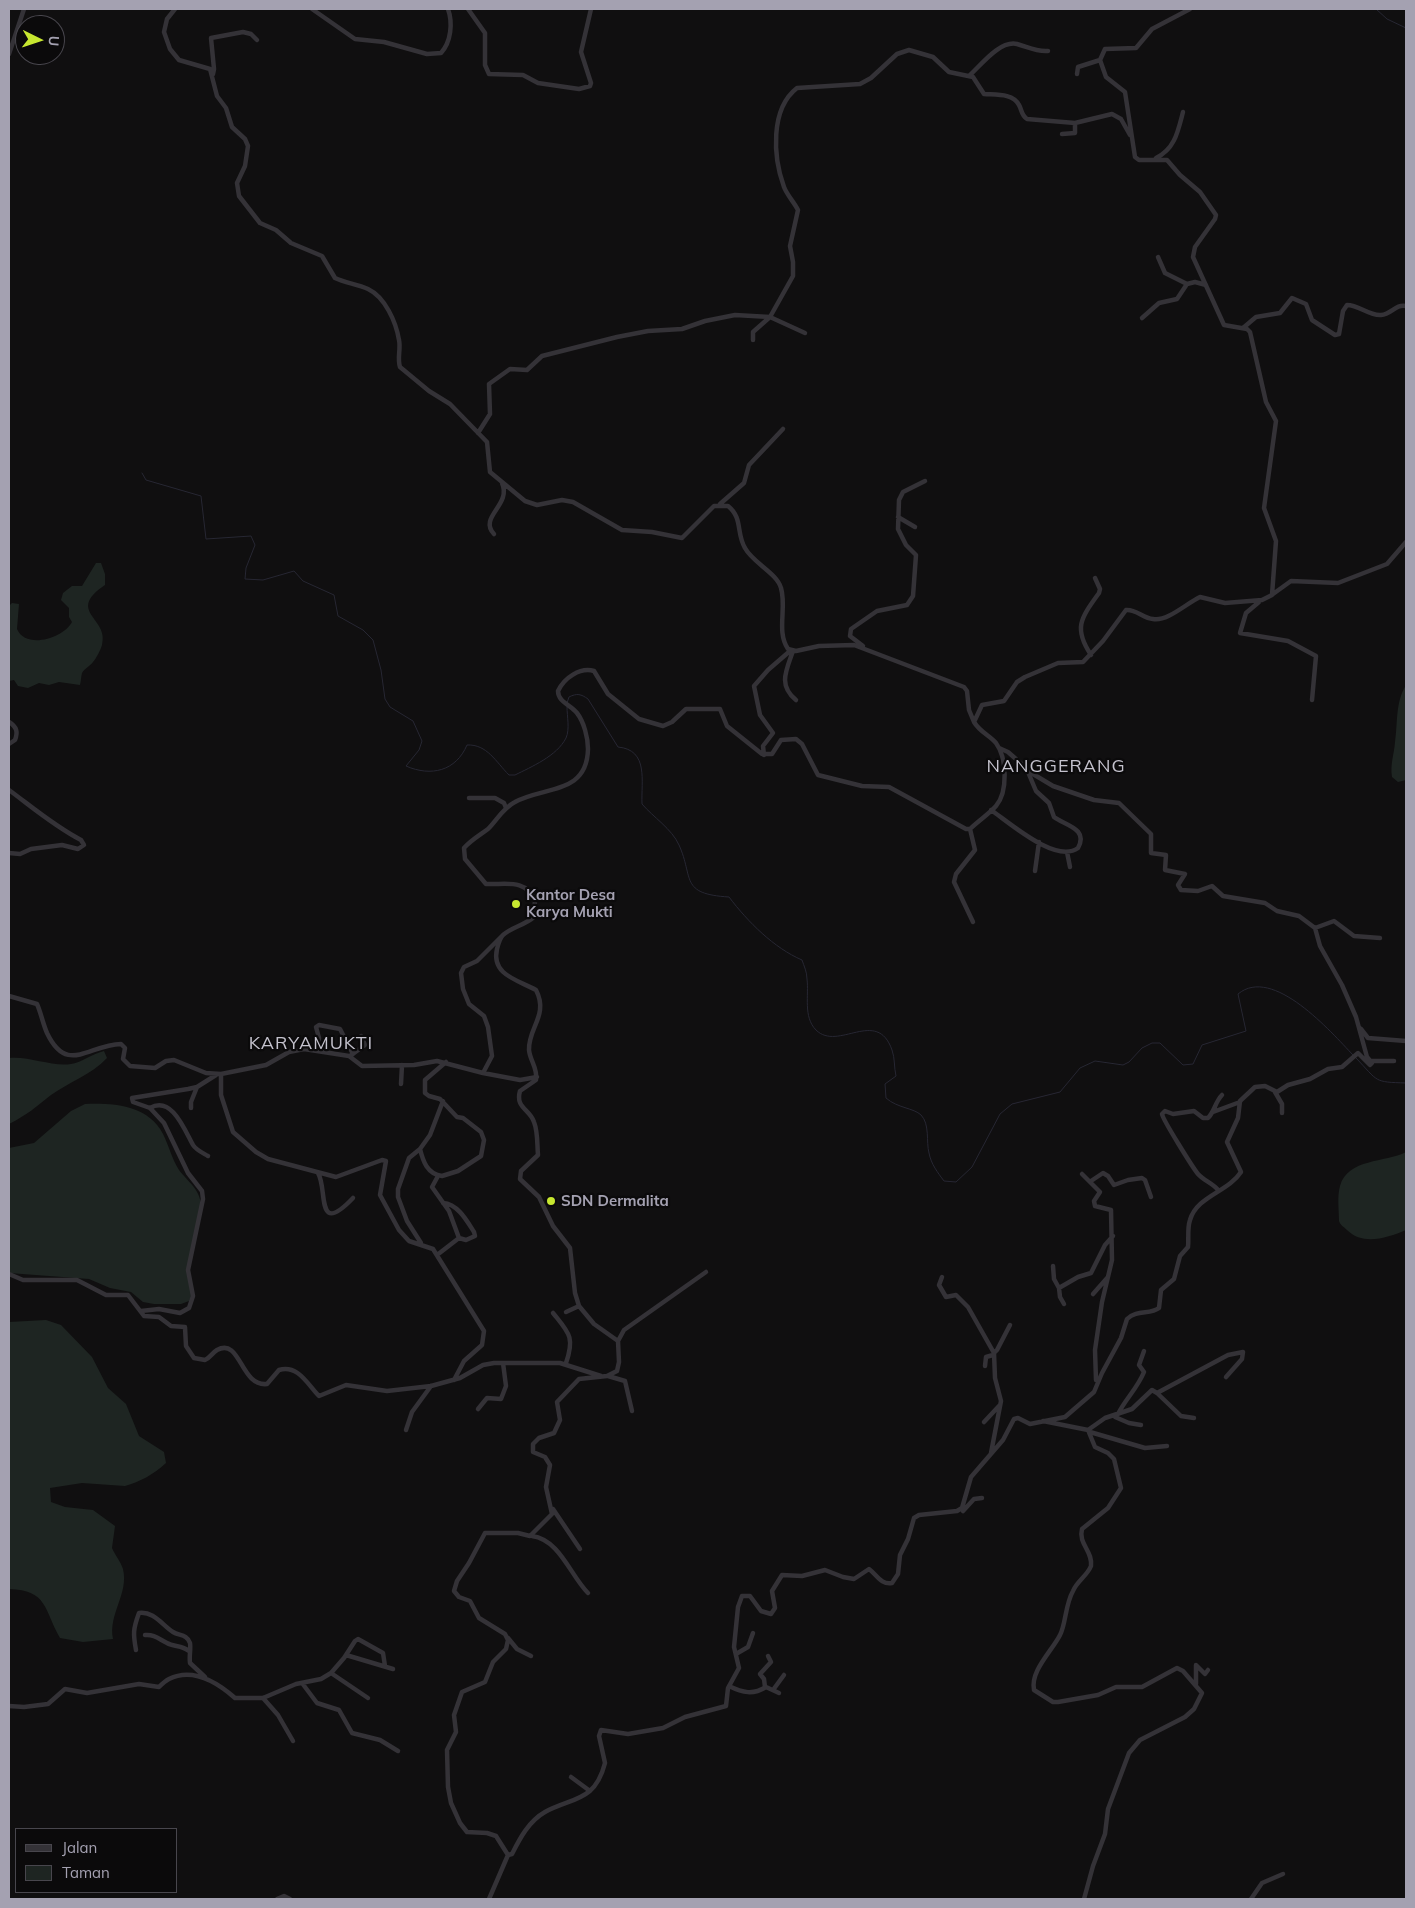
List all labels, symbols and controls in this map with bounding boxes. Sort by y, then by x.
north arrow [15,15,65,65]
text: U [45,35,63,47]
district label: NANGGERANG [985,756,1127,778]
place label: Kantor Desa Karya Mukti [526,886,615,921]
marker: Kantor Desa Karya Mukti [510,898,522,910]
district label: KARYAMUKTI [248,1033,374,1055]
place label: SDN Dermalita [561,1192,669,1210]
marker: SDN Dermalita [545,1195,557,1207]
legend [15,1828,178,1893]
text: Jalan [62,1838,97,1857]
text: Taman [62,1863,110,1882]

